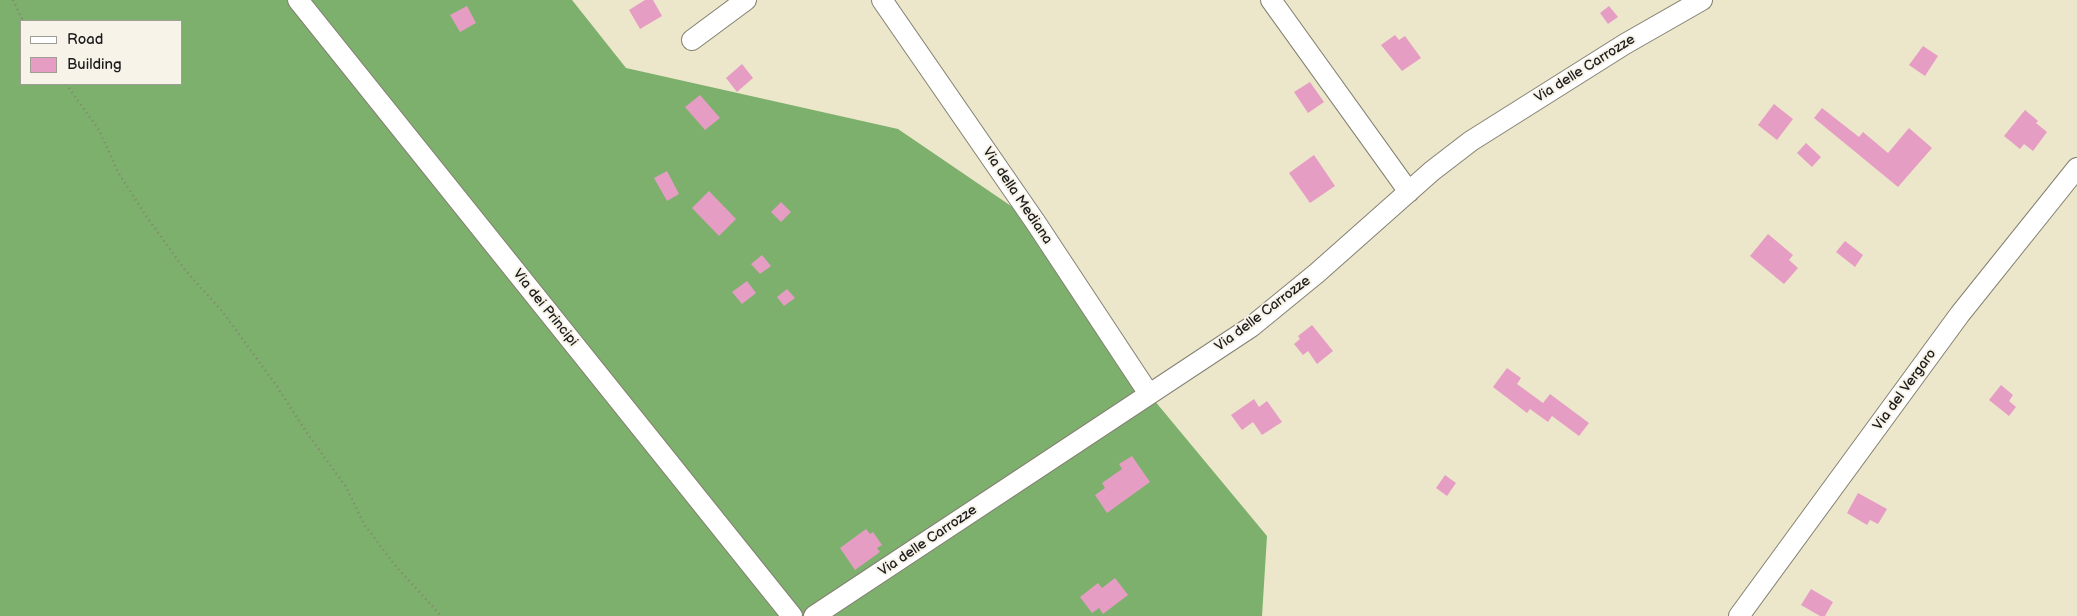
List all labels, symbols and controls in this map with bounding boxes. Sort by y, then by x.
legend [20,20,182,85]
text: Road [67,30,103,49]
street label: Via delle Carrozze [1532,31,1638,107]
text: Building [67,55,122,74]
street label: Via della Mediana [978,144,1056,248]
street label: Via dei Principi [509,266,581,350]
street label: Via delle Carrozze [1212,273,1314,355]
street label: Via del Vergaro [1870,346,1940,434]
street label: Via delle Carrozze [876,502,980,580]

